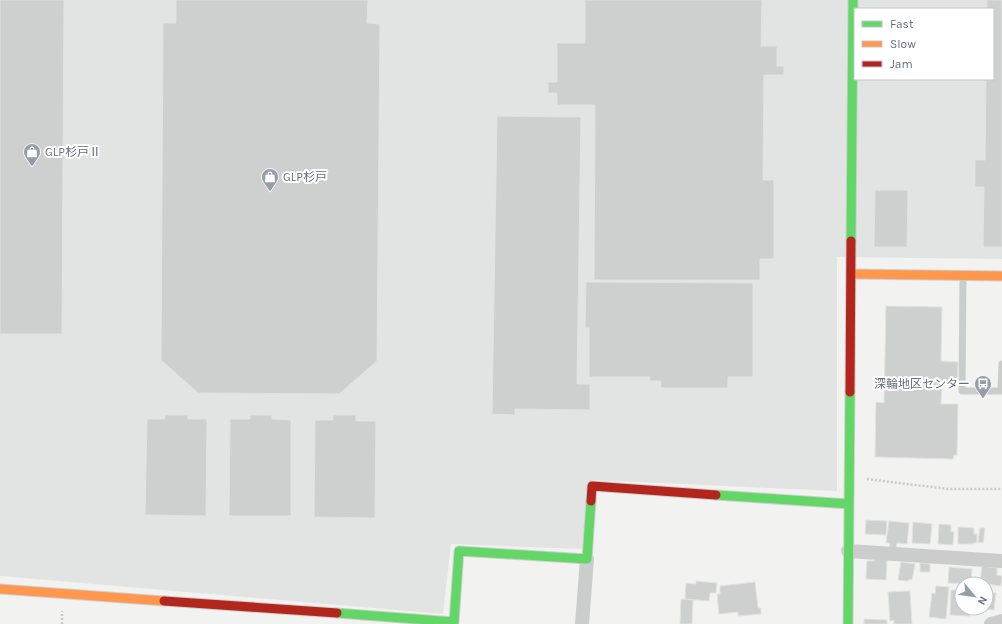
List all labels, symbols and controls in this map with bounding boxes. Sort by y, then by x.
legend [854,8,994,80]
text: Fast [890,17,914,31]
text: Slow [890,37,916,51]
text: Jam [890,57,913,71]
shop icon: GLP杉戸Ⅱ [22,142,42,167]
place label: GLP杉戸Ⅱ [45,145,101,159]
shop icon: GLP杉戸 [260,167,280,192]
place label: GLP杉戸 [283,170,327,184]
bus stop icon: 深輪地区センター [973,374,993,399]
place label: 深輪地区センター [874,377,970,391]
north arrow [954,576,994,616]
text: N [975,594,990,607]

